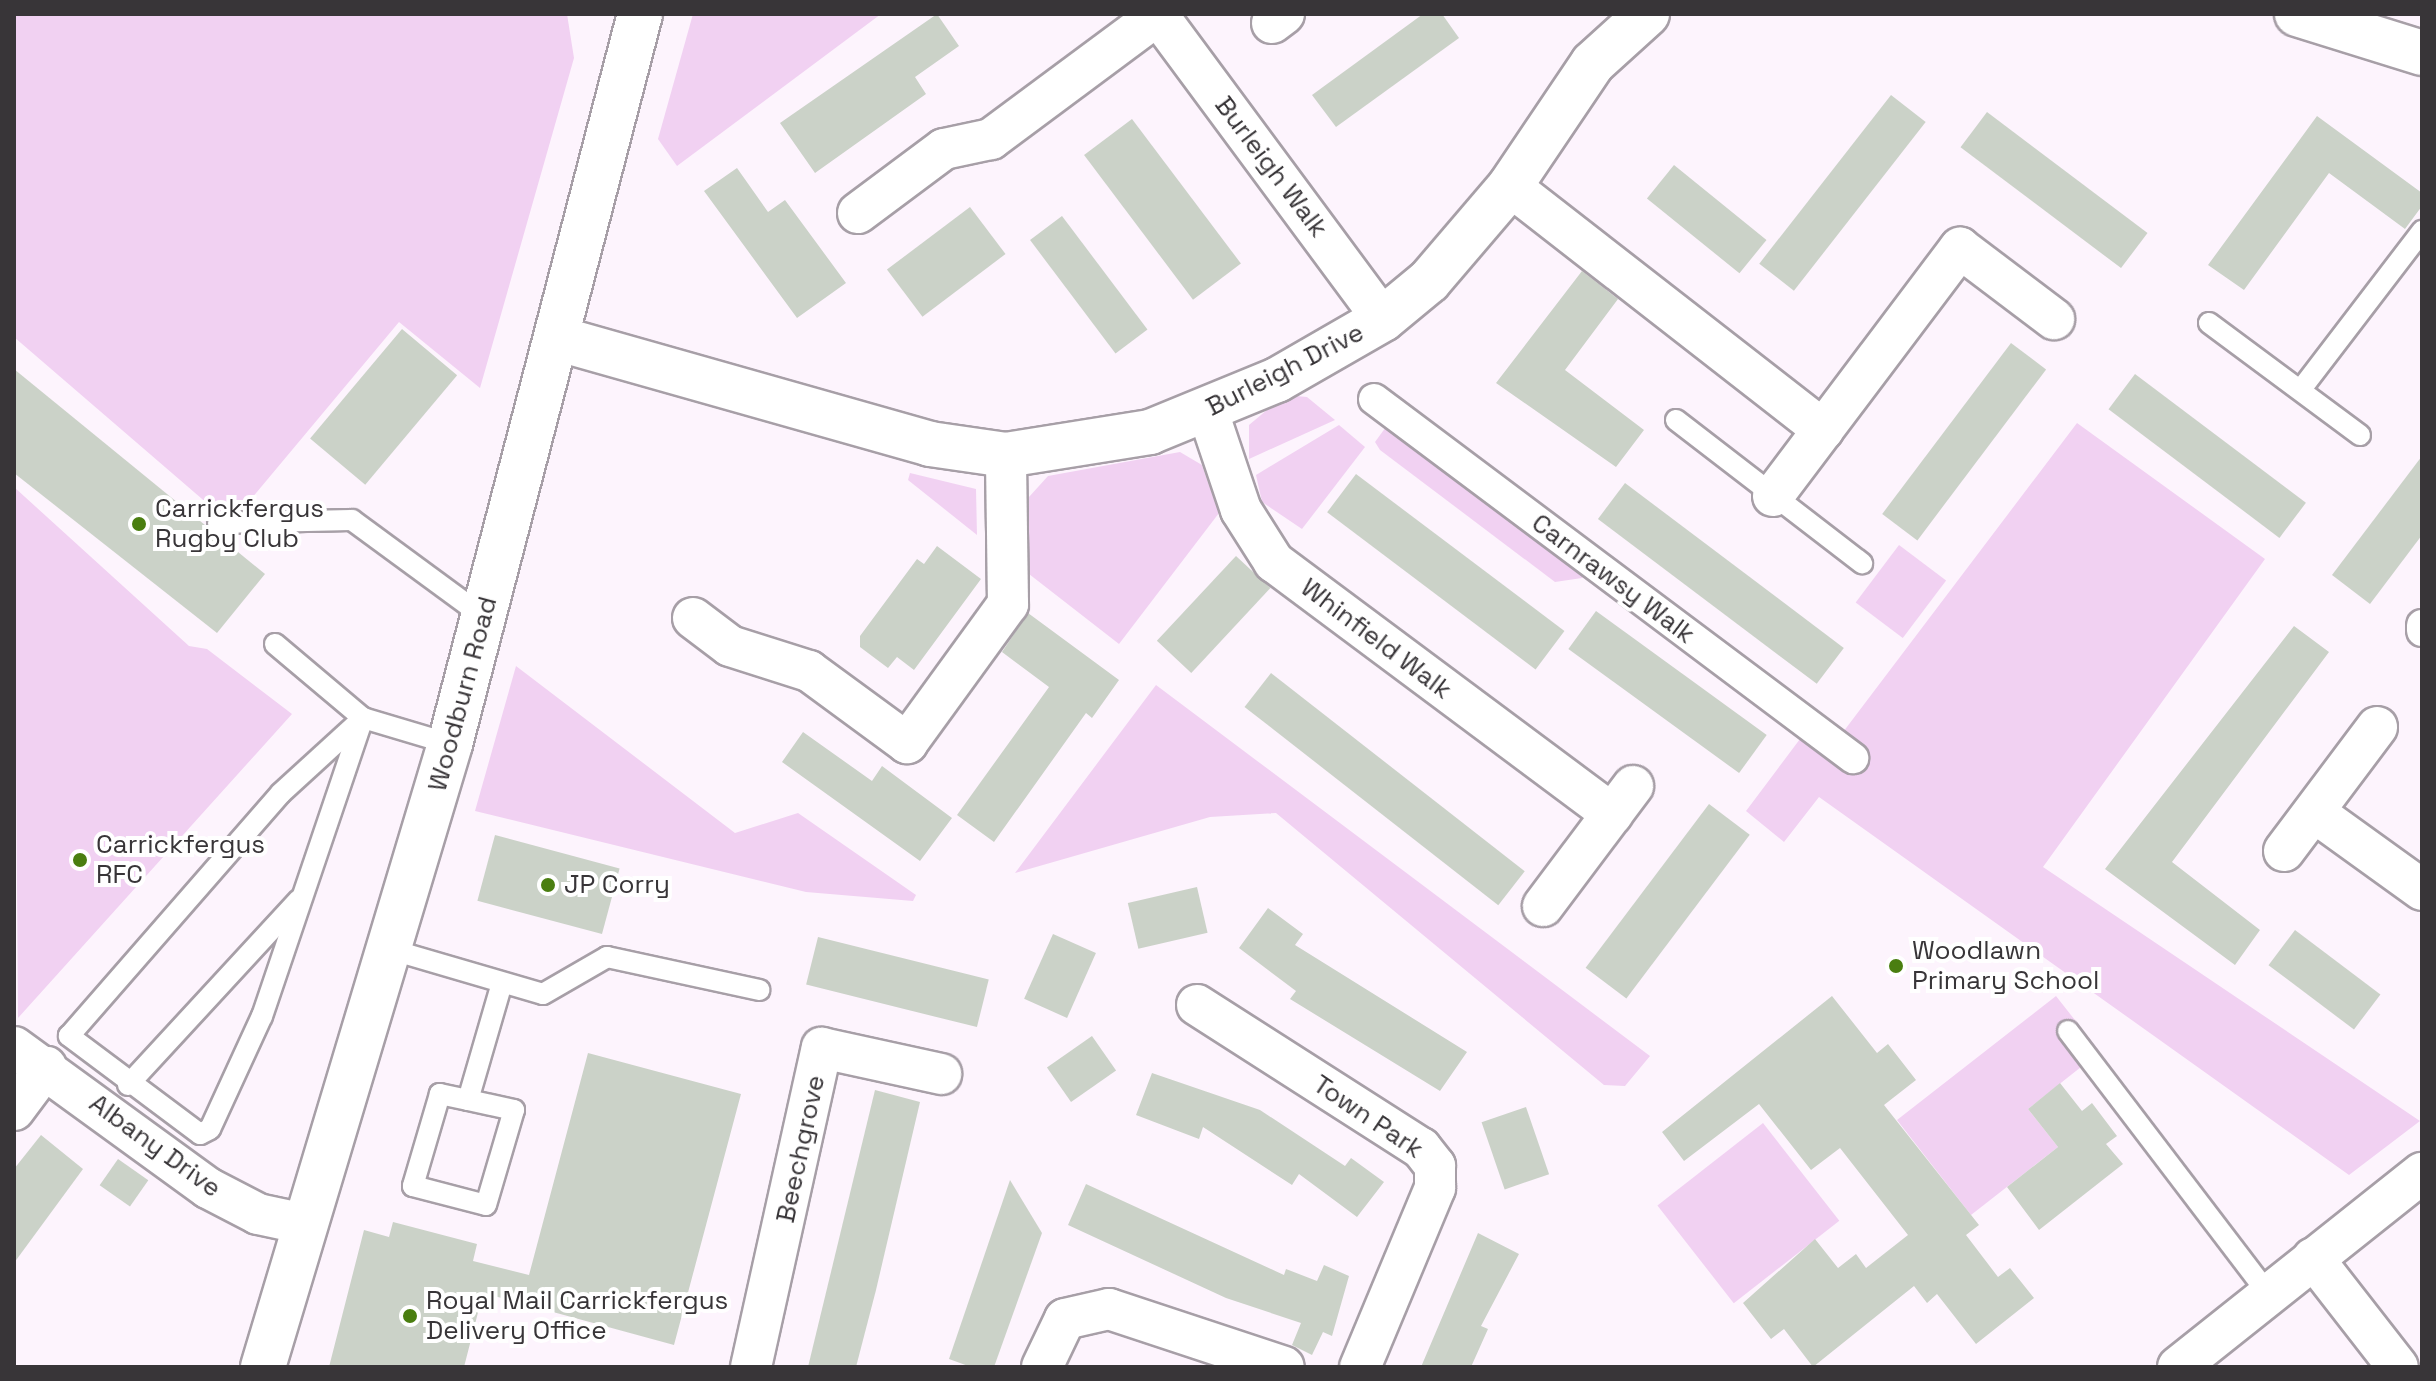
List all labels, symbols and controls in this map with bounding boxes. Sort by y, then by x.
street label: Burleigh Walk [1208,90,1334,244]
street label: Burleigh Drive [1201,317,1369,423]
place label: Carrickfergus Rugby Club [155,493,324,554]
street label: Carnrawsy Walk [1525,507,1701,651]
marker: Carrickfergus Rugby Club [130,515,148,533]
street label: Whinfield Walk [1294,572,1458,706]
street label: Woodburn Road [422,593,504,795]
place label: Carrickfergus RFC [96,829,265,890]
marker: Carrickfergus RFC [71,851,89,869]
place label: JP Corry [564,869,670,901]
marker: JP Corry [539,876,557,894]
place label: Woodlawn Primary School [1912,935,2099,996]
marker: Woodlawn Primary School [1887,957,1905,975]
street label: Town Park [1307,1069,1429,1165]
street label: Beechgrove [770,1072,832,1226]
street label: Albany Drive [83,1088,227,1204]
place label: Royal Mail Carrickfergus Delivery Office [426,1285,728,1346]
marker: Royal Mail Carrickfergus Delivery Office [401,1307,419,1325]

